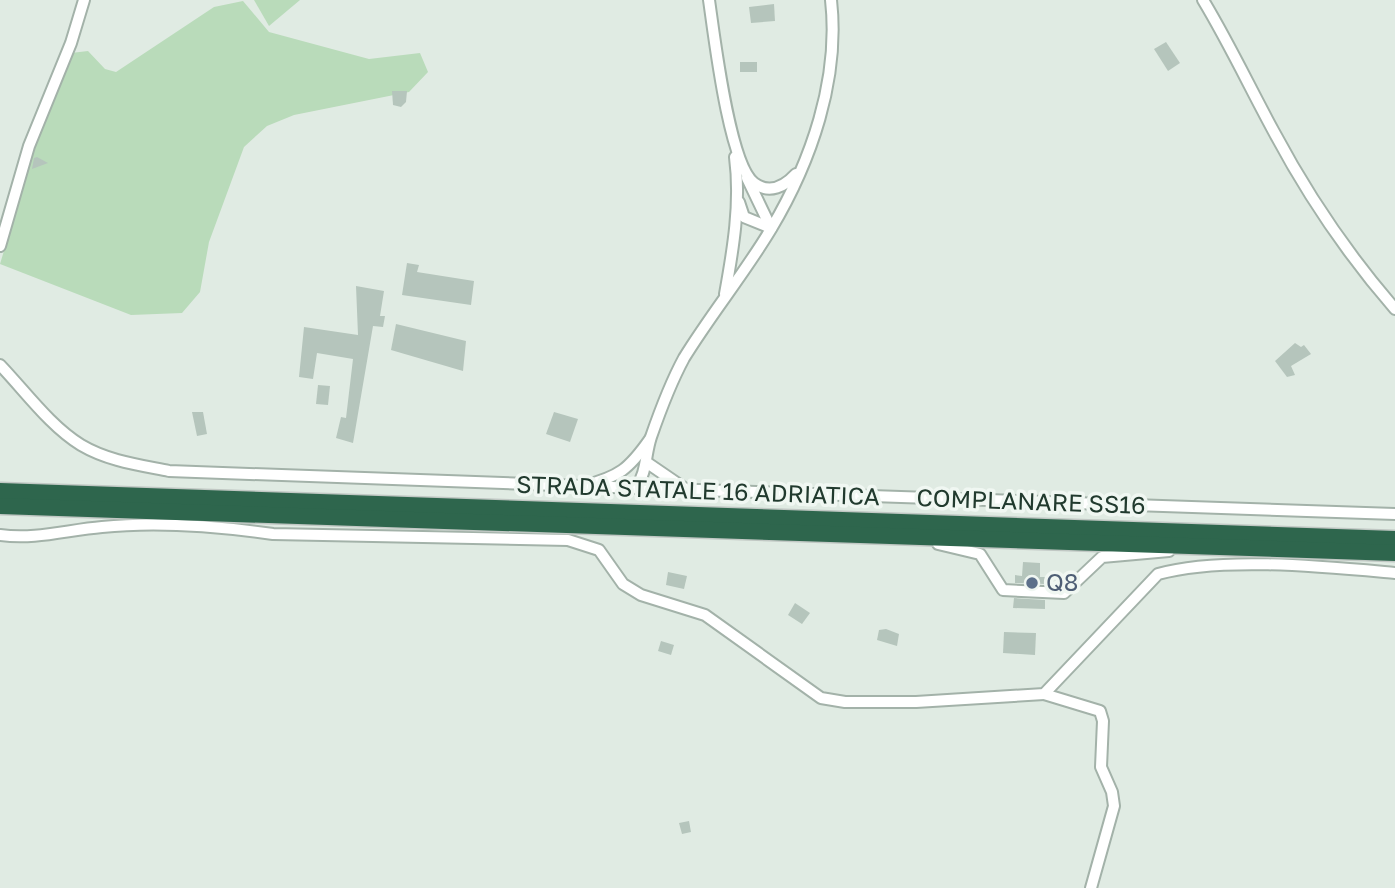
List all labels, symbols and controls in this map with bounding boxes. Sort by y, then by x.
street label: STRADA STATALE 16 ADRIATICA [516,469,880,510]
street label: COMPLANARE SS16 [916,482,1146,519]
place label: Q8 [1046,567,1078,596]
marker: Q8 [1024,575,1040,591]

